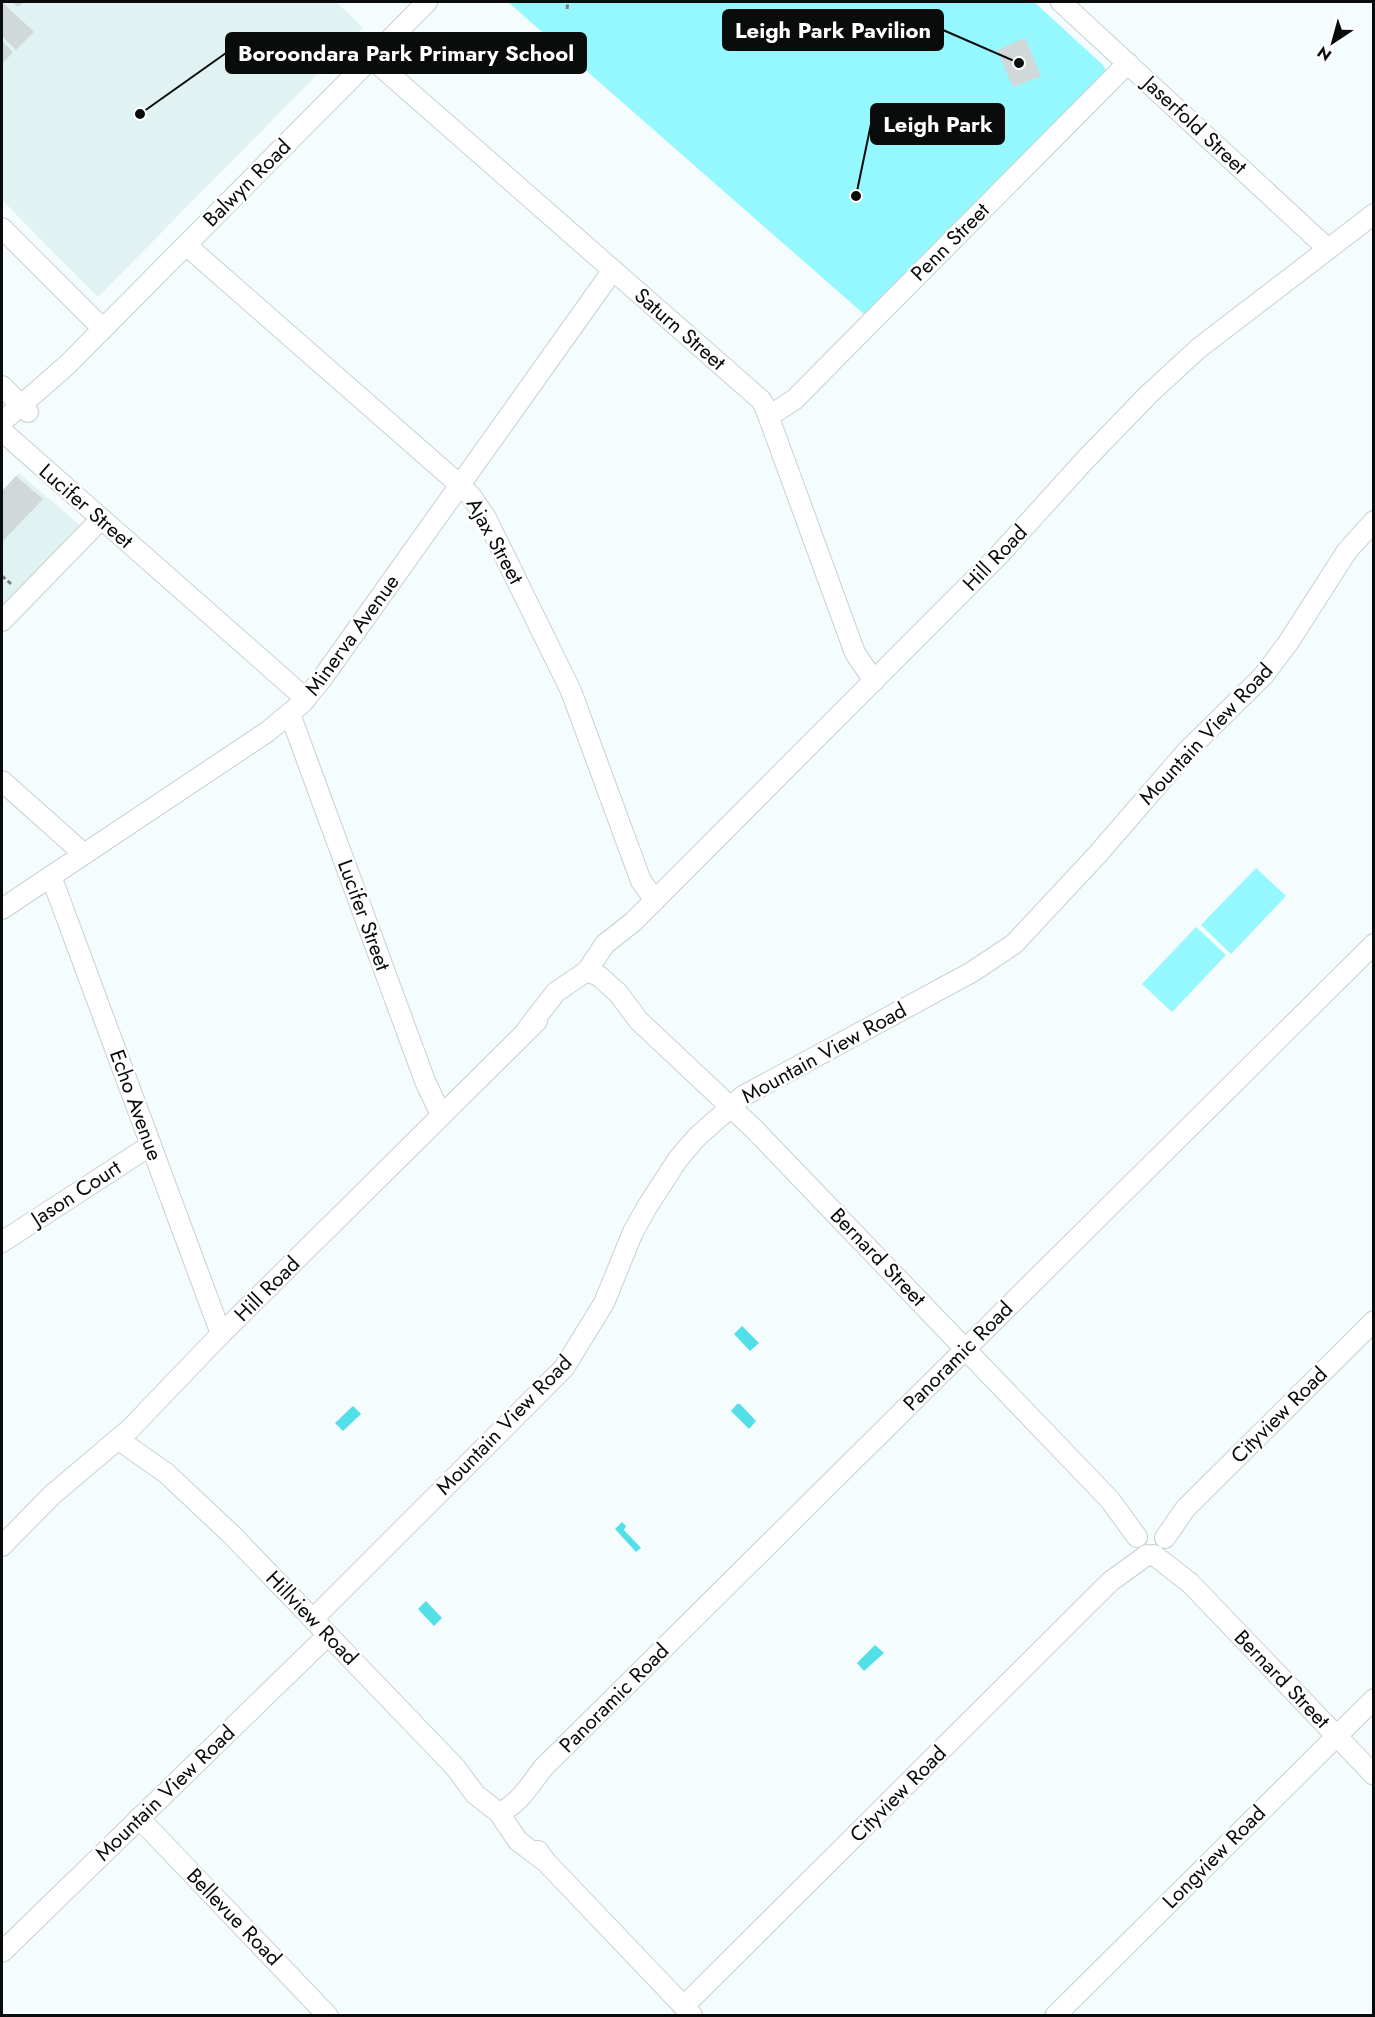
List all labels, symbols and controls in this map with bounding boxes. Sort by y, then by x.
callout: Leigh Park Pavilion [723,10,943,50]
north arrow [1303,12,1363,72]
text: Leigh Park Pavilion [735,14,931,46]
callout: Boroondara Park Primary School [226,33,586,73]
text: Boroondara Park Primary School [238,37,574,69]
text: N [1313,41,1336,67]
street label: Jaserfold Street [1134,67,1254,181]
callout: Leigh Park [871,104,1004,144]
text: Leigh Park [883,108,993,140]
street label: Balwyn Road [196,132,298,234]
street label: Penn Street [904,196,996,288]
street label: Saturn Street [628,281,732,377]
street label: Lucifer Street [32,457,140,555]
street label: Ajax Street [459,492,531,590]
street label: Hill Road [956,518,1034,598]
street label: Minerva Avenue [298,568,406,702]
street label: Mountain View Road [1132,656,1280,812]
street label: Lucifer Street [330,855,398,975]
street label: Mountain View Road [736,995,912,1111]
street label: Echo Avenue [102,1045,170,1165]
street label: Jason Court [23,1153,127,1235]
street label: Bernard Street [823,1201,933,1313]
street label: Hill Road [227,1249,307,1329]
street label: Panoramic Road [896,1294,1020,1418]
street label: Mountain View Road [429,1348,579,1502]
street label: Cityview Road [1224,1360,1334,1470]
street label: Hillview Road [259,1564,365,1672]
street label: Bernard Street [1227,1623,1337,1735]
street label: Panoramic Road [552,1636,676,1760]
street label: Mountain View Road [88,1718,242,1868]
street label: Cityview Road [843,1739,953,1849]
street label: Longview Road [1156,1799,1272,1915]
street label: Bellevue Road [180,1861,288,1973]

